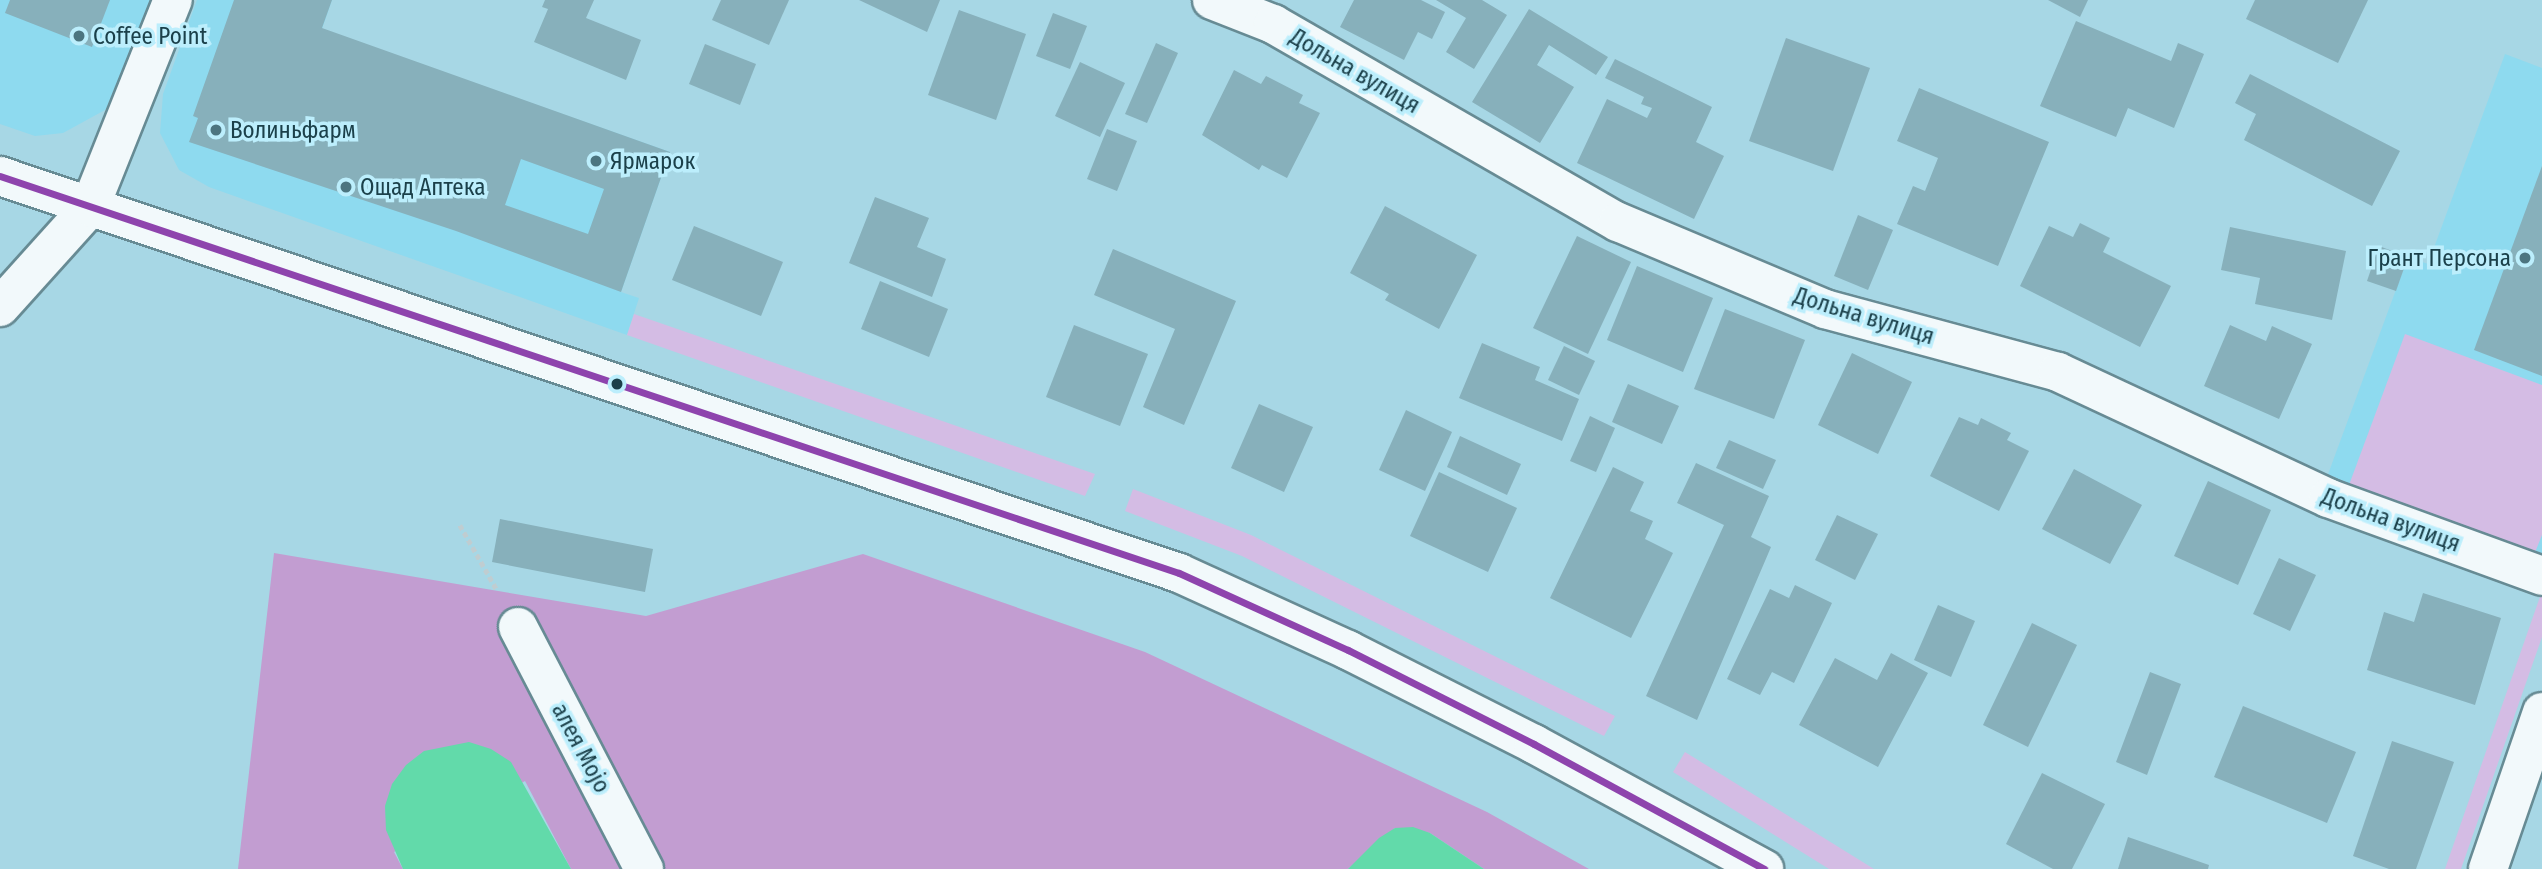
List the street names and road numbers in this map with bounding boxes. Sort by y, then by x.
street label: Дольна вулиця [1285,23,1425,119]
street label: Дольна вулиця [1791,282,1937,350]
street label: Дольна вулиця [2318,482,2464,558]
street label: алея Mojo [546,699,616,797]

